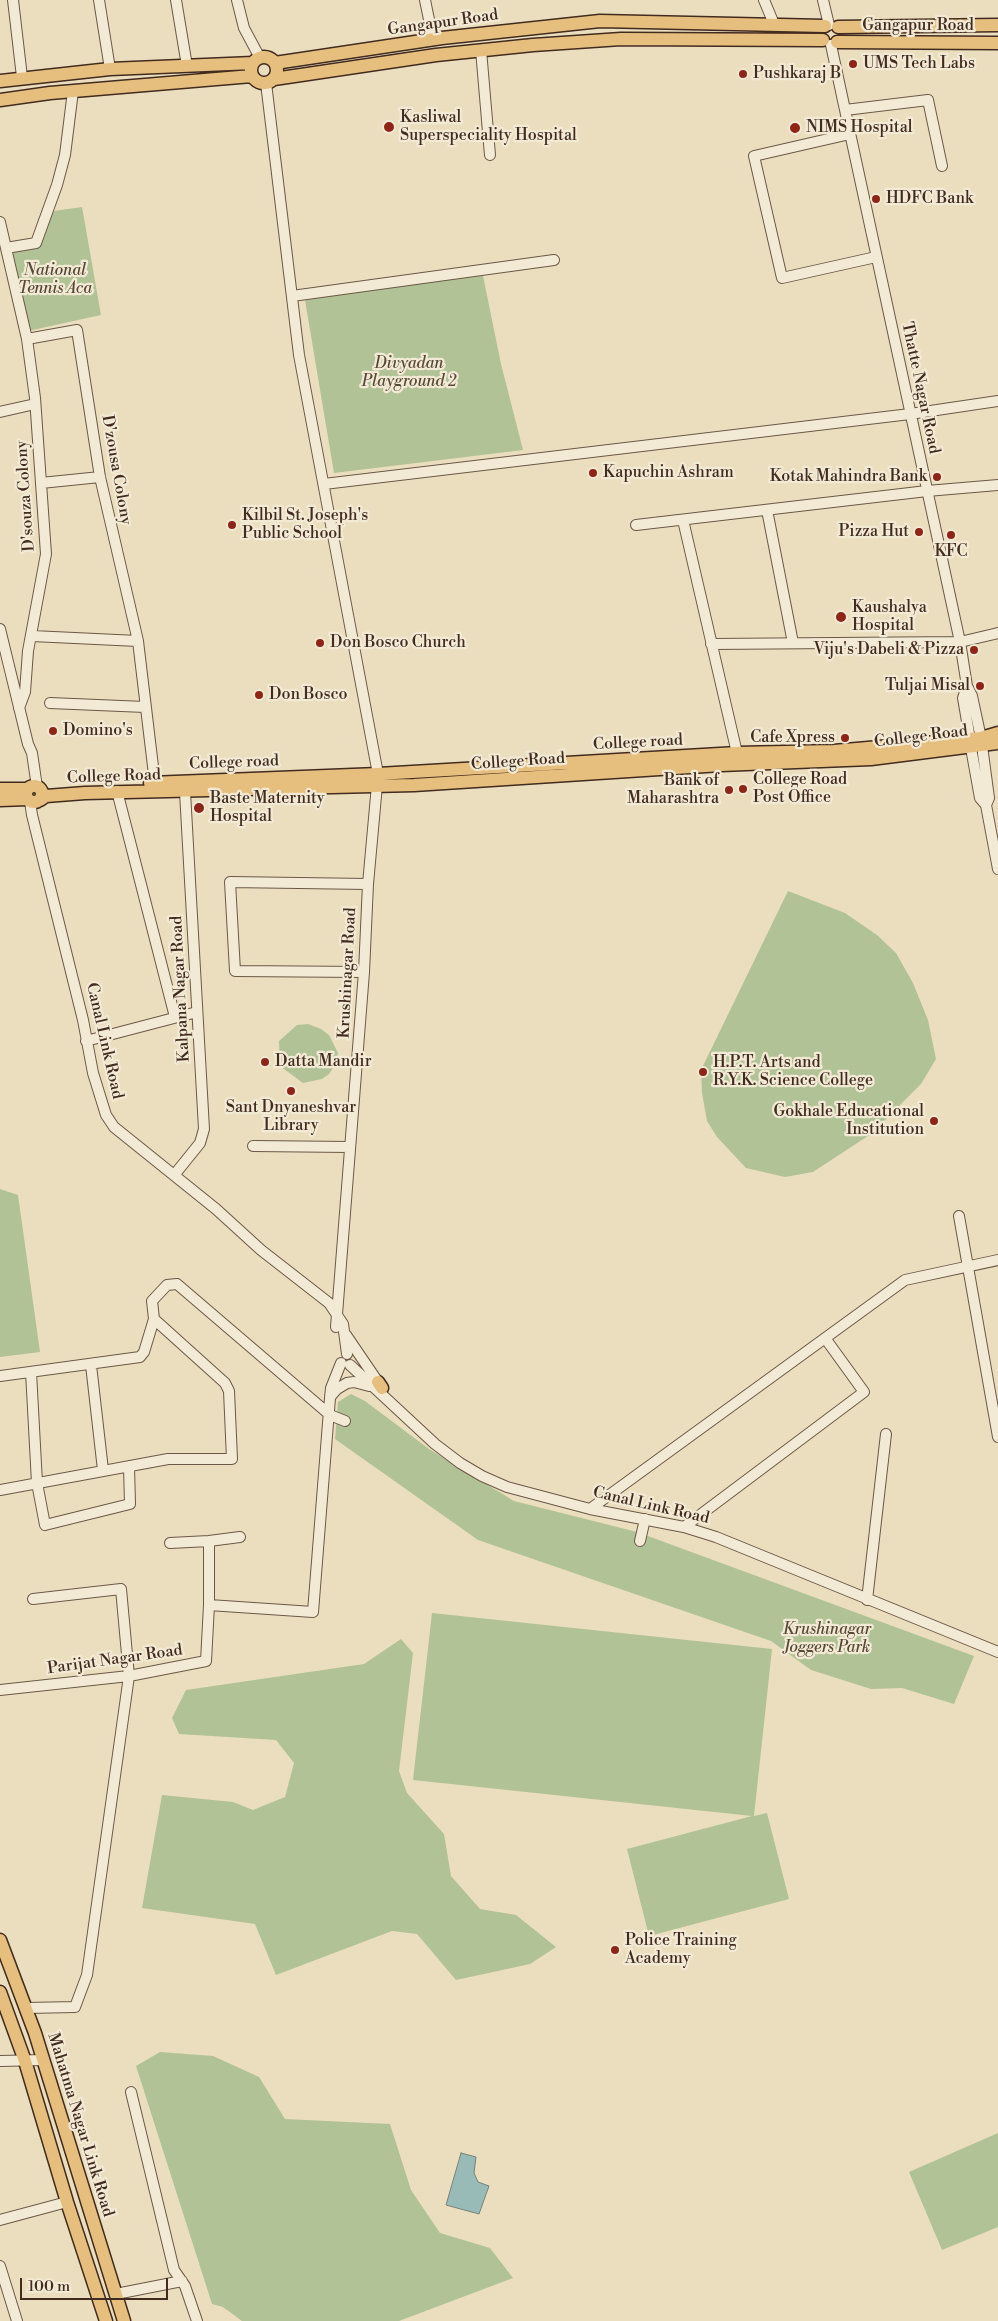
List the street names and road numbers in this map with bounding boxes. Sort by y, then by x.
street label: Gangapur Road [386,6,500,40]
street label: Gangapur Road [862,16,974,36]
street label: Thatte Nagar Road [897,320,943,456]
street label: D'zousa Colony [97,414,135,526]
street label: D'souza Colony [13,440,39,552]
street label: College Road [873,722,969,752]
street label: College road [593,731,683,755]
street label: College Road [470,749,566,775]
street label: College road [189,752,279,774]
street label: College Road [67,766,161,788]
street label: Krushinagar Road [335,907,361,1039]
street label: Kalpana Nagar Road [168,915,194,1063]
street label: Canal Link Road [81,981,127,1101]
street label: Canal Link Road [591,1483,711,1529]
street label: Parijat Nagar Road [46,1641,184,1679]
street label: Mahatma Nagar Link Road [43,2031,117,2219]

